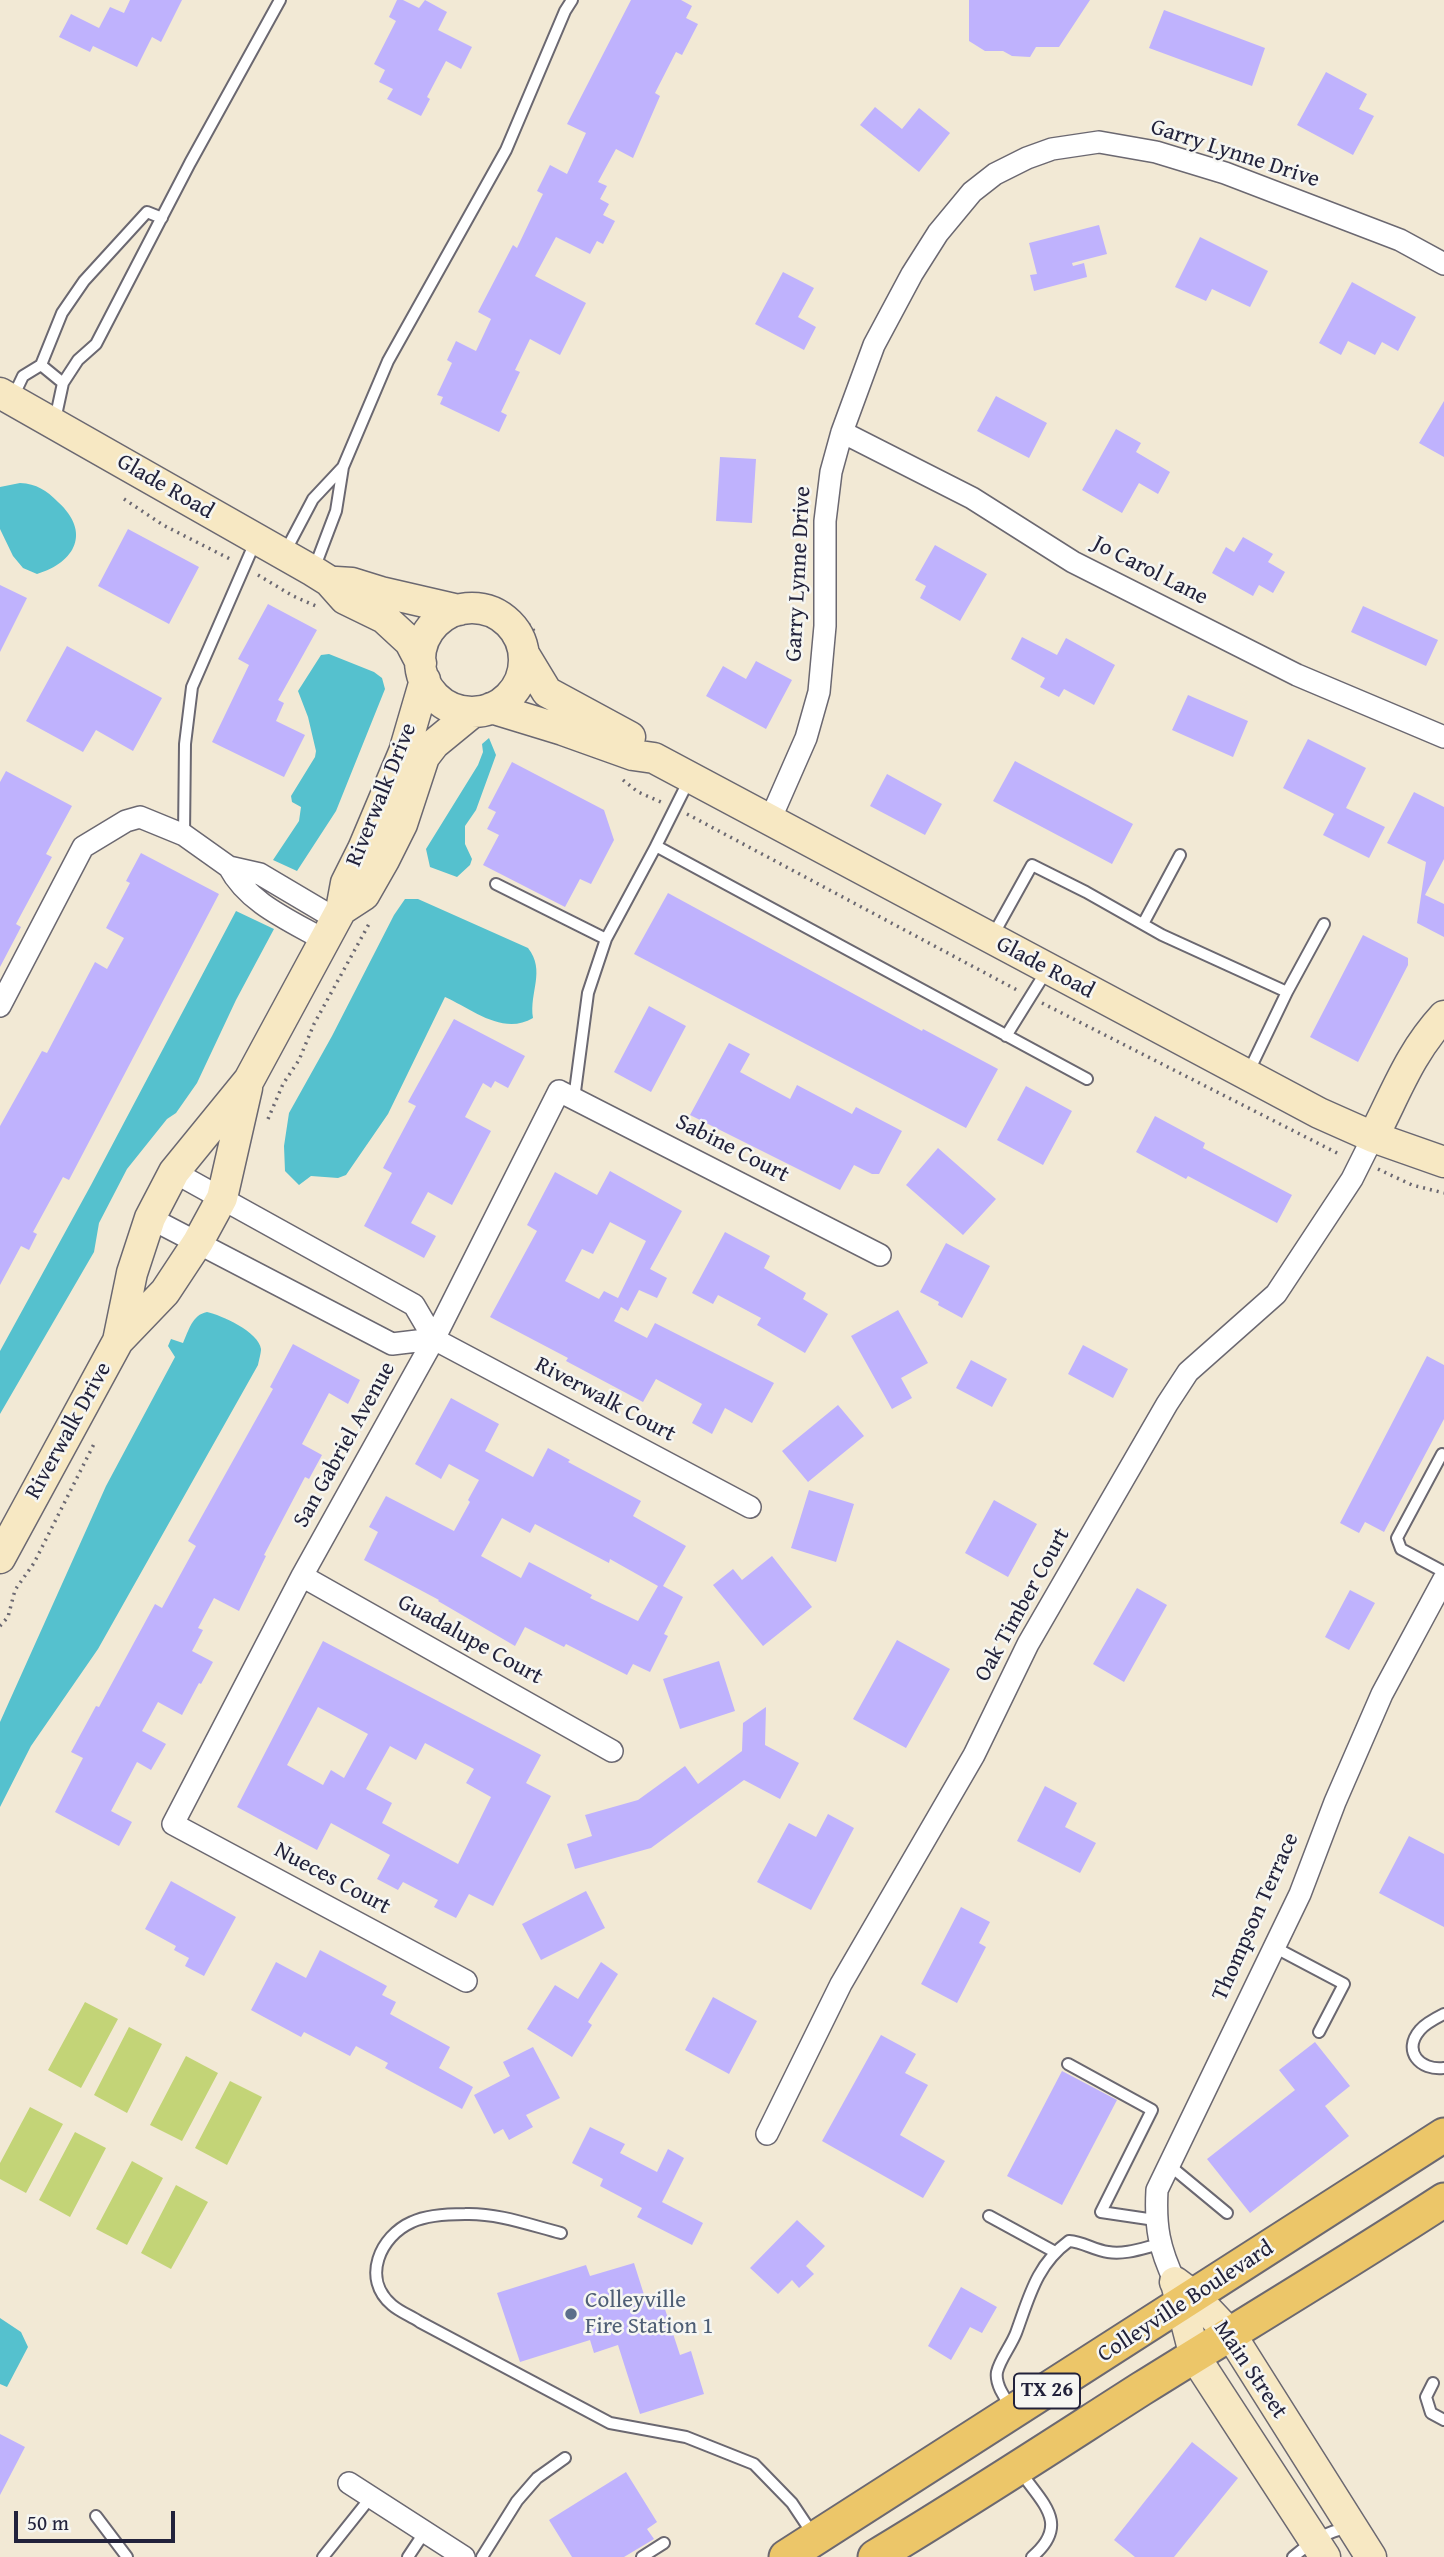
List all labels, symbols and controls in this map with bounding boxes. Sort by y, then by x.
street label: Garry Lynne Drive [1147,114,1323,194]
street label: Glade Road [112,448,218,526]
street label: Garry Lynne Drive [781,485,817,663]
street label: Jo Carol Lane [1088,530,1212,612]
street label: Riverwalk Drive [341,719,423,871]
street label: Glade Road [991,931,1099,1005]
street label: Sabine Court [671,1109,793,1189]
street label: Riverwalk Court [530,1351,680,1449]
street label: San Gabriel Avenue [288,1357,402,1533]
street label: Riverwalk Drive [20,1358,118,1504]
street label: Oak Timber Court [969,1523,1077,1687]
street label: Guadalupe Court [393,1589,547,1691]
street label: Thompson Terrace [1207,1829,1305,2005]
street label: Nueces Court [269,1837,395,1921]
street label: Colleyville Boulevard [1093,2235,1279,2369]
place label: Colleyville Fire Station 1 [585,2287,713,2341]
marker: Colleyville Fire Station 1 [563,2306,579,2322]
street label: Main Street [1207,2316,1293,2424]
road number: TX 26 [1014,2374,1080,2408]
scale bar [18,2498,178,2542]
text: 50 m [27,2507,69,2538]

